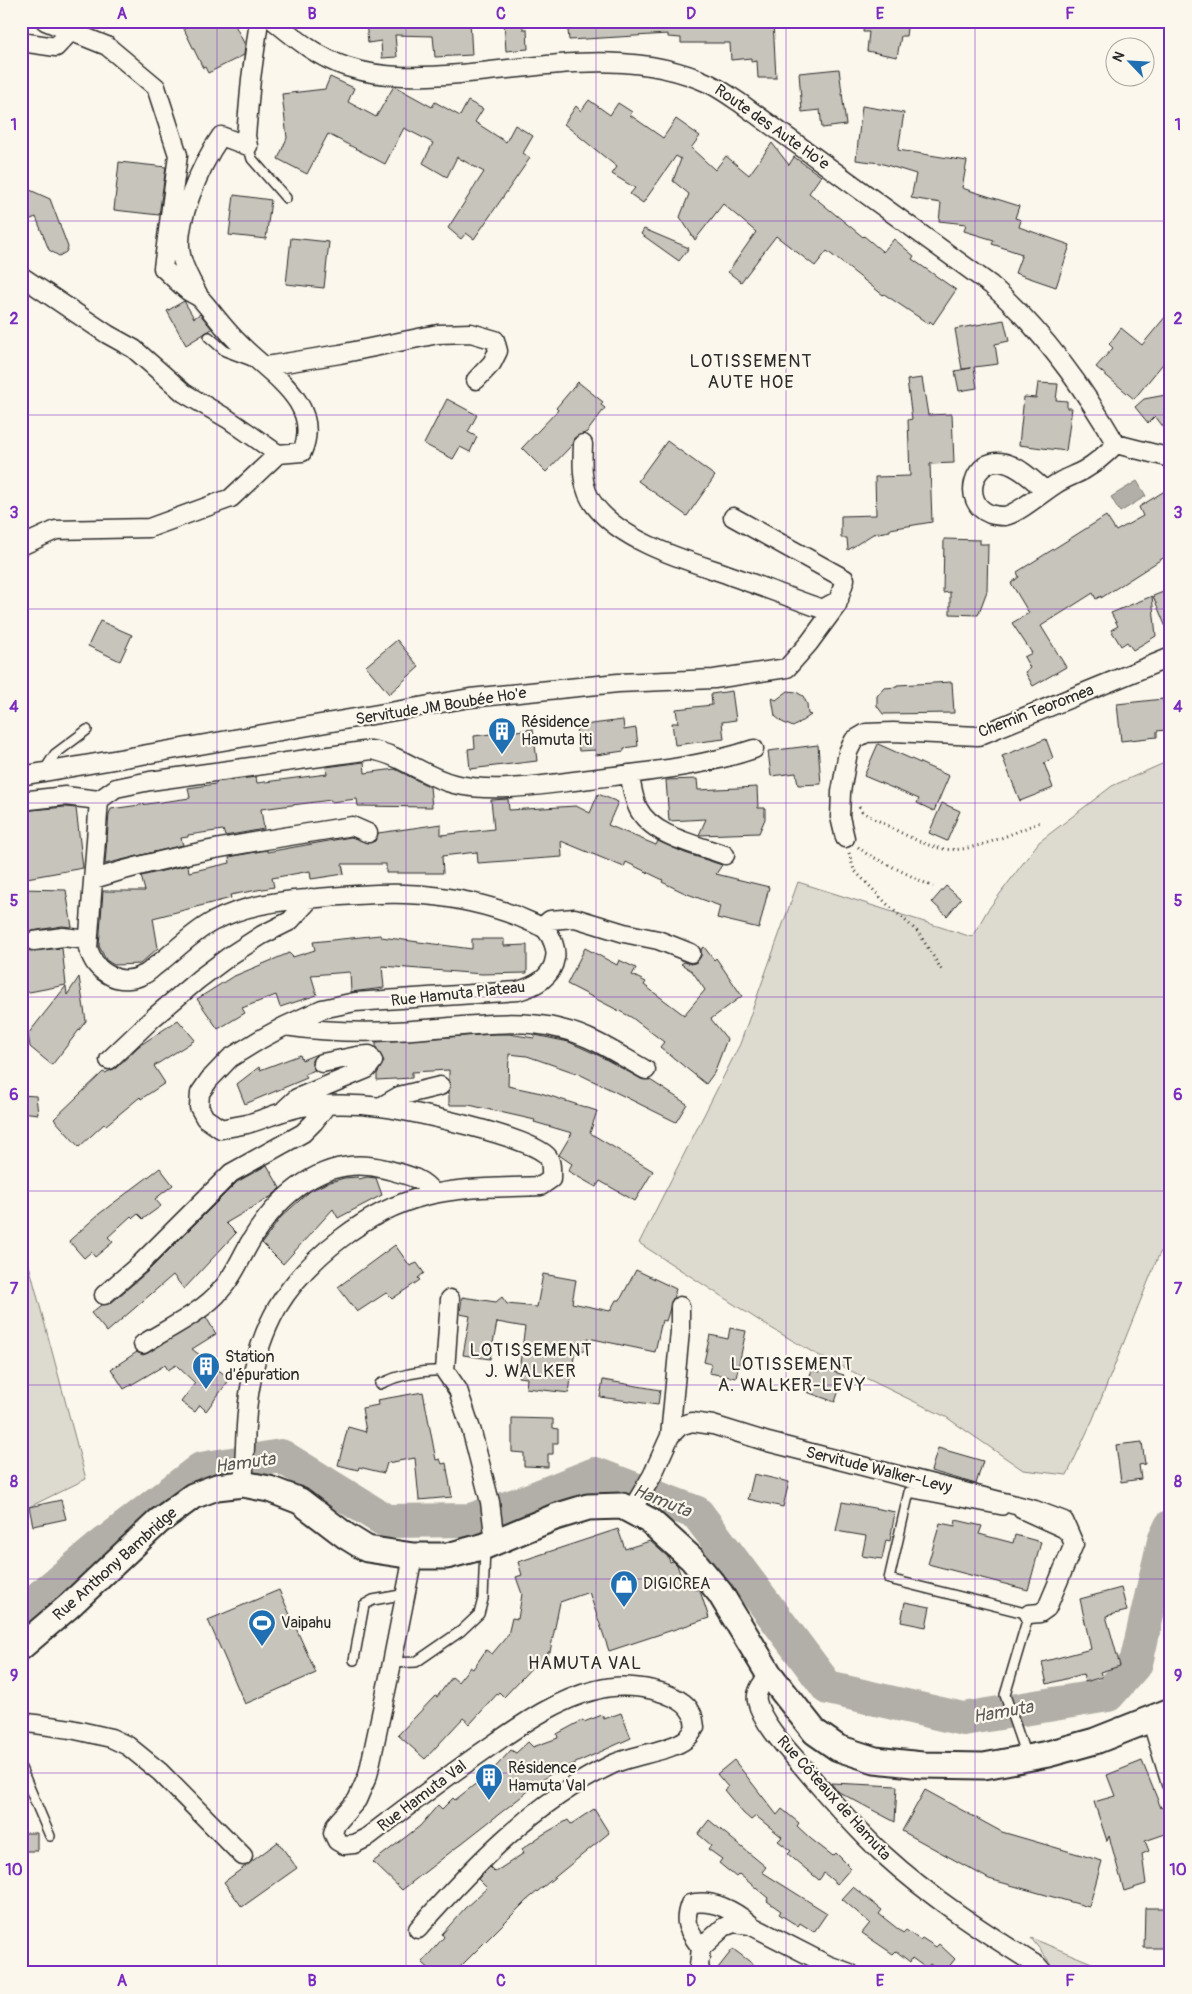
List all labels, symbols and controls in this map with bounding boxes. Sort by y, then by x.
text: A [117,4,128,24]
text: B [307,4,317,24]
text: C [496,4,506,24]
text: D [686,4,696,24]
text: E [876,4,885,24]
text: F [1065,4,1075,24]
north arrow [1104,38,1154,88]
text: N [1109,49,1128,65]
street label: Route des Aute Ho'e [711,80,833,174]
text: 1 [11,115,17,135]
text: 1 [1175,115,1181,135]
text: 2 [10,309,19,329]
text: 2 [1174,309,1183,329]
district label: LOTISSEMENT AUTE HOE [690,350,812,394]
text: 3 [10,503,19,523]
text: 3 [1174,503,1183,523]
street label: Chemin Teoromea [975,680,1097,742]
street label: Servitude JM Boubée Ho'e [354,683,528,729]
text: 4 [9,697,19,717]
text: 4 [1173,697,1183,717]
place label: Résidence Hamuta Iti [521,712,592,750]
building icon: Résidence Hamuta Iti [487,716,517,755]
text: 5 [10,891,19,911]
text: 5 [1174,891,1183,911]
street label: Rue Hamuta Plateau [390,977,526,1011]
text: 6 [9,1085,19,1105]
text: 6 [1173,1085,1183,1105]
text: 7 [10,1279,19,1299]
text: 7 [1174,1279,1183,1299]
district label: LOTISSEMENT J. WALKER [470,1339,592,1383]
place label: Station d'épuration [225,1347,300,1385]
building icon: Station d'épuration [191,1351,221,1390]
district label: LOTISSEMENT A. WALKER-LEVY [718,1353,866,1397]
street label: Servitude Walker-Levy [804,1442,954,1498]
water label: Hamuta [213,1447,278,1479]
text: 8 [10,1472,18,1492]
text: 8 [1174,1472,1182,1492]
water label: Hamuta [630,1479,696,1524]
street label: Rue Anthony Bambridge [49,1503,181,1625]
shop icon: DIGICREA [609,1569,639,1608]
place label: DIGICREA [643,1574,711,1594]
sports icon: Vaipahu [247,1608,277,1647]
place label: Vaipahu [281,1613,331,1633]
district label: HAMUTA VAL [528,1652,642,1675]
text: 9 [10,1666,18,1686]
text: 9 [1174,1666,1182,1686]
water label: Hamuta [971,1695,1036,1729]
street label: Rue Côteaux de Hamuta [773,1731,895,1865]
street label: Rue Hamuta Val [373,1756,471,1836]
place label: Résidence Hamuta Val [508,1758,586,1796]
building icon: Résidence Hamuta Val [474,1762,504,1801]
text: 10 [5,1860,23,1880]
text: 10 [1169,1860,1187,1880]
text: A [117,1971,128,1991]
text: B [307,1971,317,1991]
text: C [496,1971,506,1991]
text: D [686,1971,696,1991]
text: E [876,1971,885,1991]
text: F [1065,1971,1075,1991]

